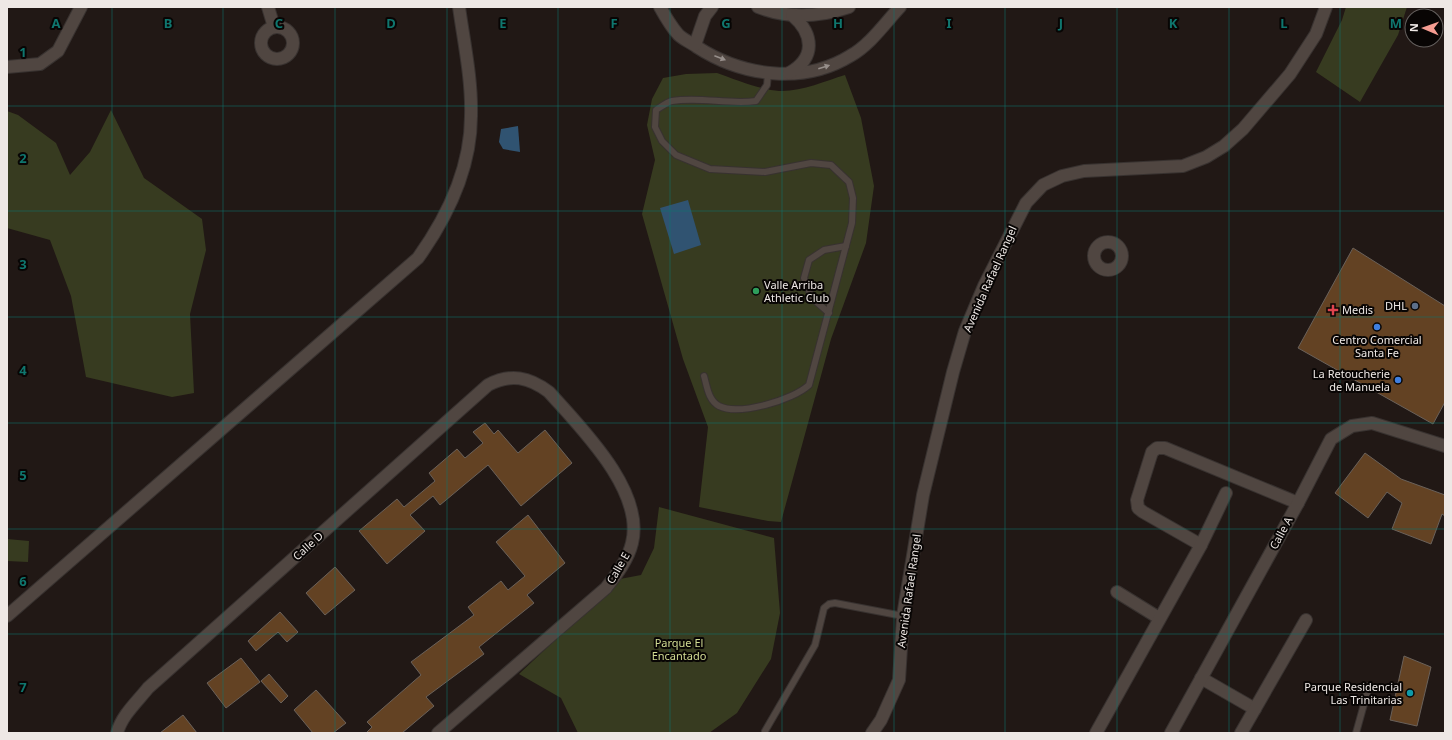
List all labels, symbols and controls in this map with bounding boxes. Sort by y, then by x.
north arrow [1404,8,1444,48]
text: A [52,14,61,32]
text: B [164,14,172,32]
text: C [275,14,283,32]
text: D [386,14,396,32]
text: E [499,14,507,32]
text: F [610,14,618,32]
text: G [721,14,731,32]
text: H [833,14,843,32]
text: I [946,14,952,32]
text: J [1058,14,1063,32]
text: K [1169,14,1178,32]
text: L [1280,14,1288,32]
text: M [1390,14,1402,32]
text: N [1406,23,1421,32]
text: 1 [19,43,27,61]
one-way arrow [714,56,726,62]
one-way arrow [819,64,831,70]
text: 2 [19,149,27,167]
street label: Avenida Rafael Rangel [959,223,1020,334]
text: 3 [19,255,27,273]
place label: Valle Arriba Athletic Club [764,277,829,305]
marker: Valle Arriba Athletic Club [751,286,761,296]
place label: DHL [1385,298,1407,313]
marker: DHL [1410,301,1420,311]
place label: Medis [1342,302,1373,317]
marker: Medis [1327,304,1339,316]
marker: Centro Comercial Santa Fe [1372,322,1382,332]
place label: Centro Comercial Santa Fe [1332,332,1422,360]
text: 4 [19,361,27,379]
place label: La Retoucherie de Manuela [1313,366,1390,394]
marker: La Retoucherie de Manuela [1393,375,1403,385]
text: 5 [19,466,27,484]
street label: Calle A [1266,513,1296,552]
street label: Calle D [289,528,326,563]
street label: Avenida Rafael Rangel [893,533,924,649]
street label: Calle E [603,549,633,586]
text: 6 [19,572,27,590]
park label: Parque El Encantado [652,635,707,663]
text: 7 [19,678,27,696]
place label: Parque Residencial Las Trinitarias [1304,679,1402,707]
marker: Parque Residencial Las Trinitarias [1405,688,1415,698]

